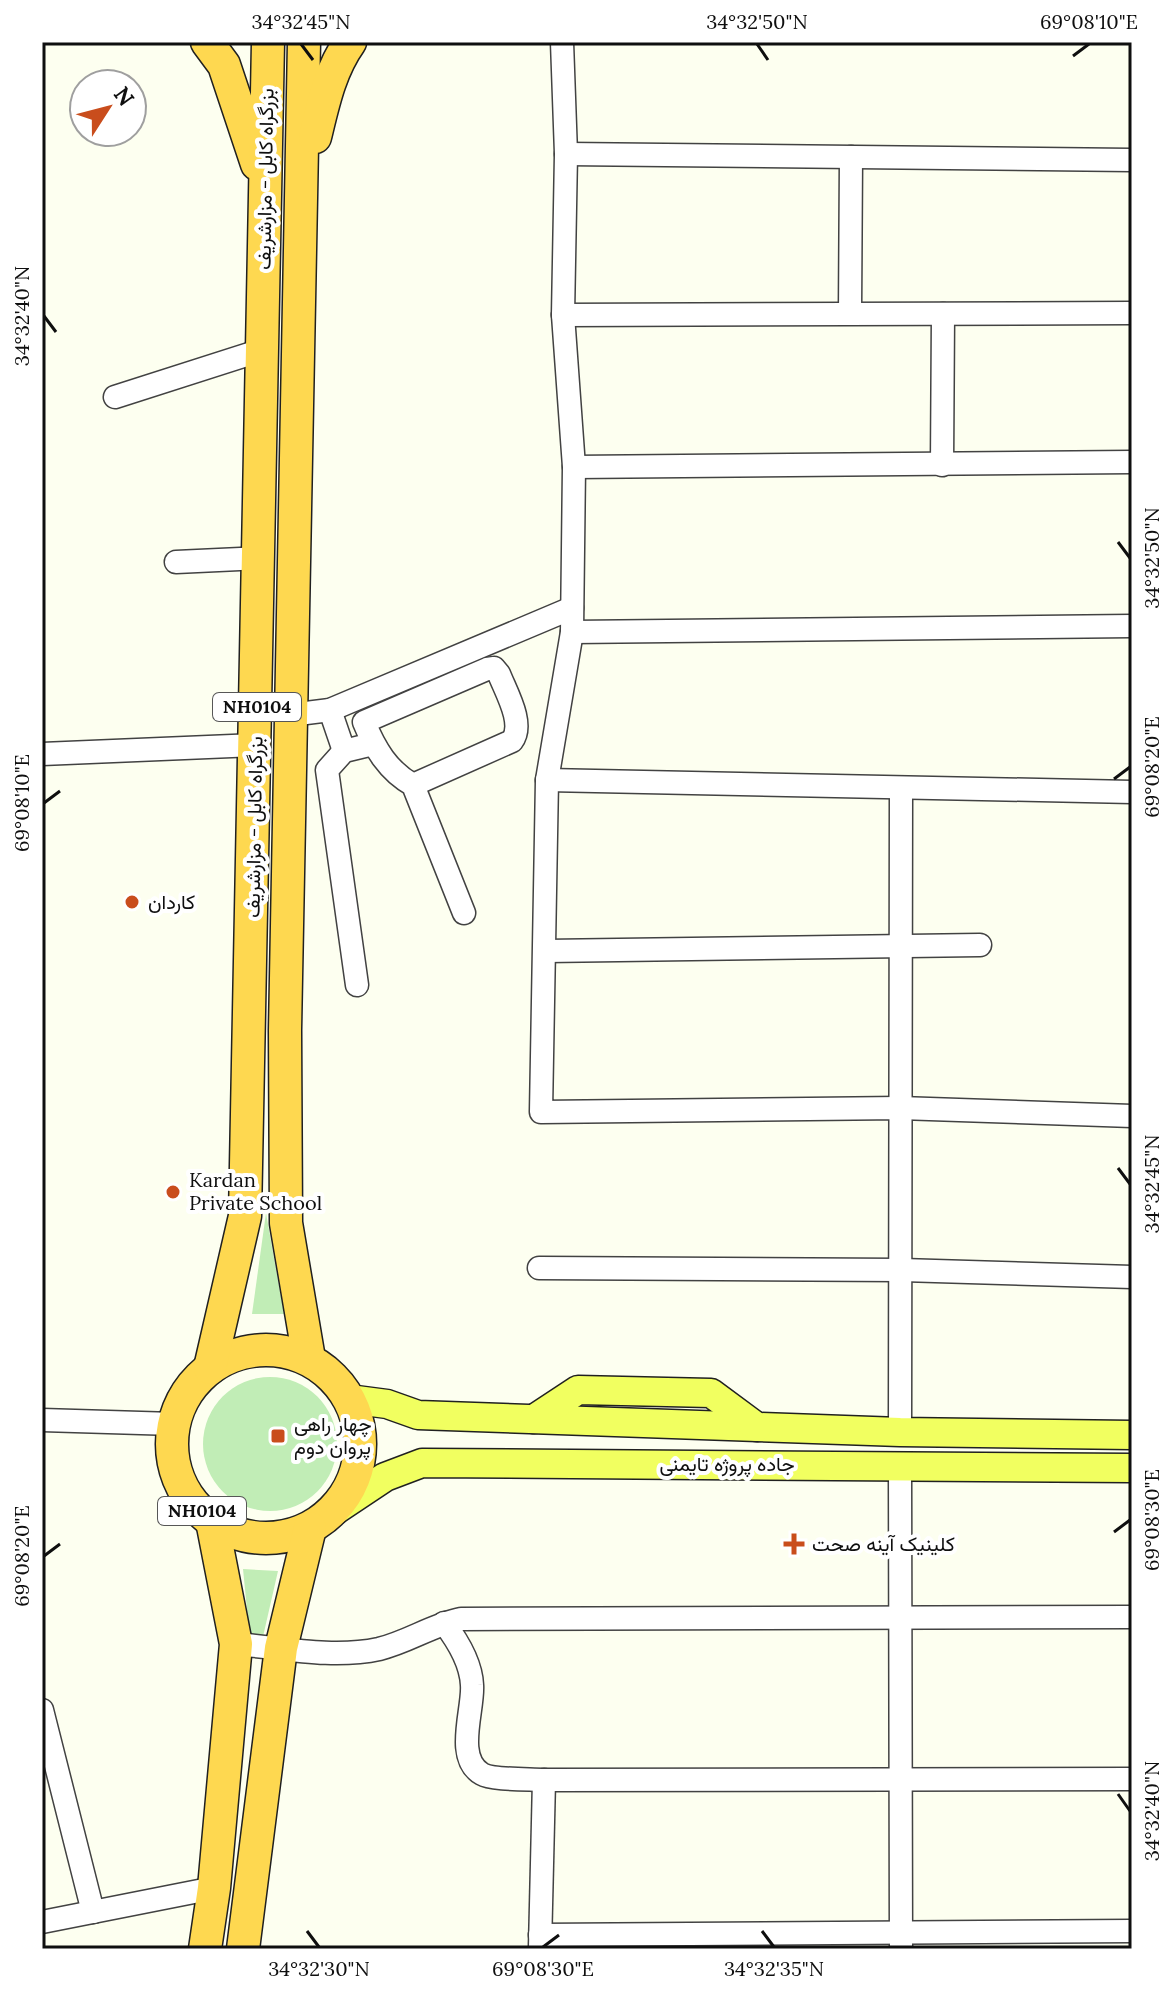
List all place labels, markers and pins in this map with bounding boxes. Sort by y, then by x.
place label: کاردان [148,889,195,915]
marker: کاردان [123,893,141,911]
place label: Kardan Private School [189,1167,322,1215]
marker: Kardan Private School [164,1183,182,1201]
place label: چهار راهی پروان دوم [294,1411,372,1461]
marker: چهار راهی پروان دوم [269,1427,287,1445]
place label: کلینیک آینه صحت [812,1531,955,1556]
marker: کلینیک آینه صحت [783,1533,805,1555]

